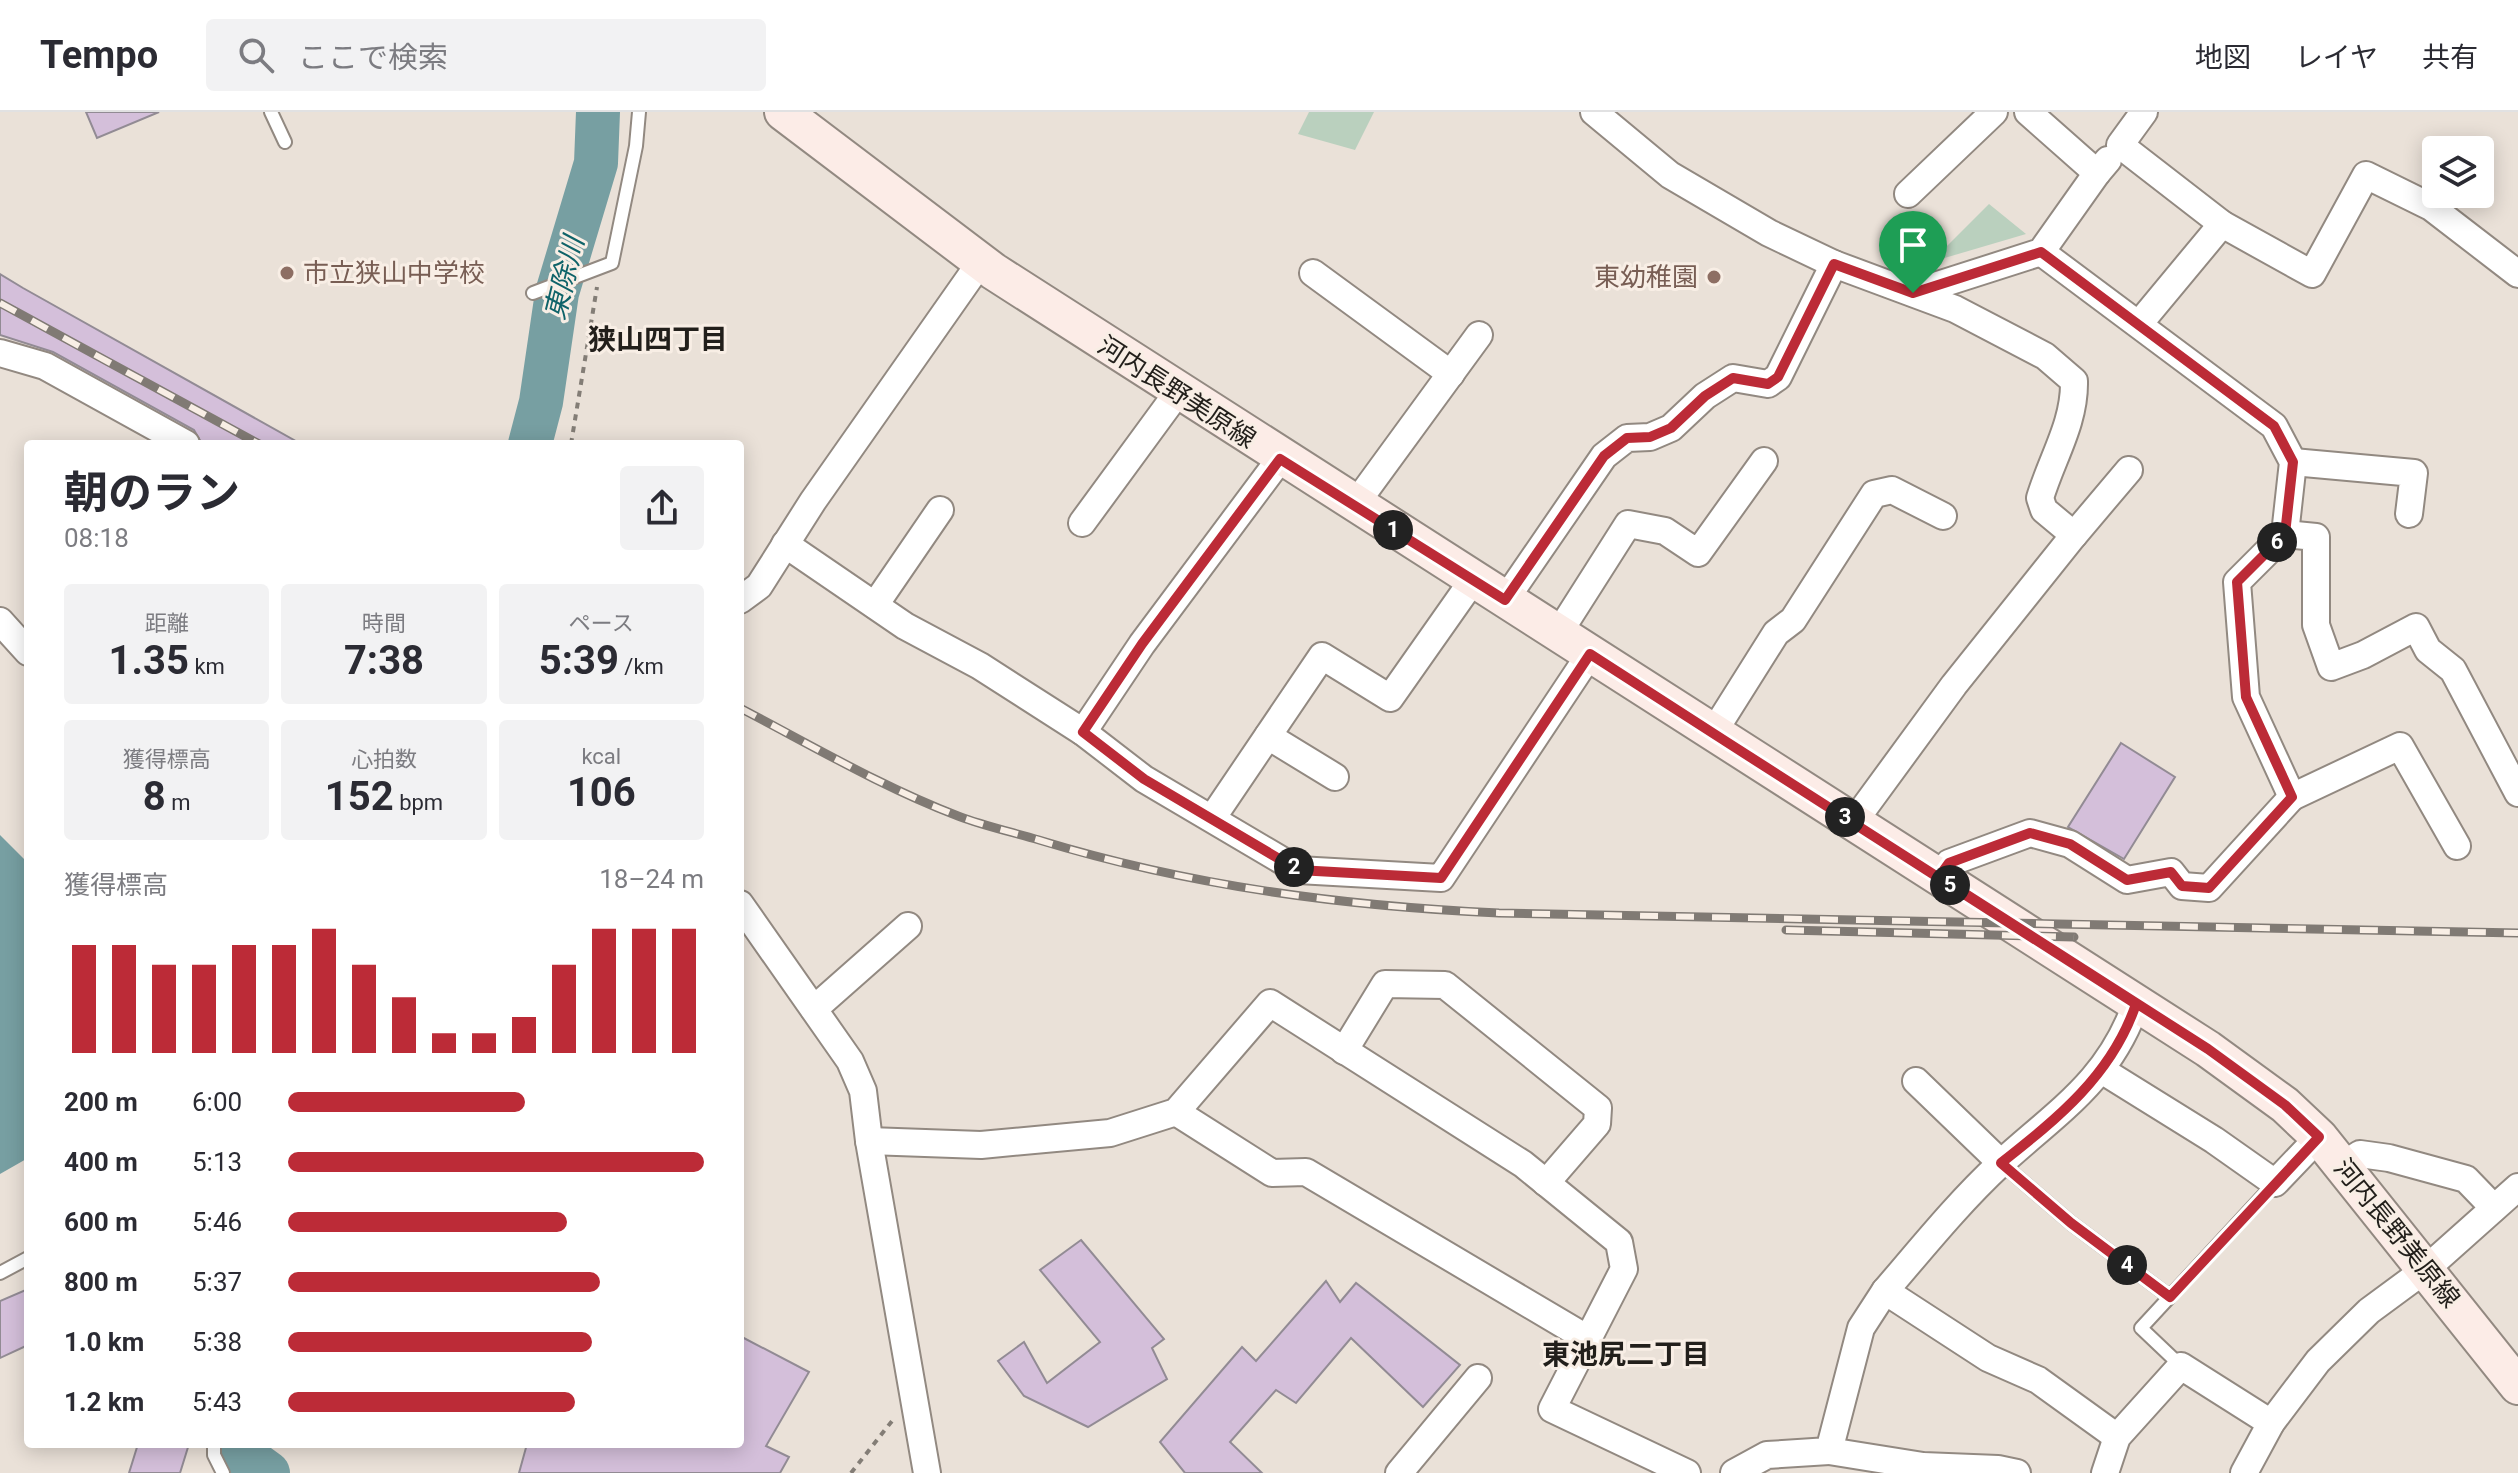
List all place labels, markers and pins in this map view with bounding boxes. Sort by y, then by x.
pin [1879,211,1947,293]
place label: 市立狭山中学校 [303,258,485,288]
place label: 東幼稚園 [1594,262,1698,292]
marker: 市立狭山中学校 [278,264,296,282]
marker: 東幼稚園 [1705,268,1723,286]
pin: 1 [1373,510,1413,550]
pin: 6 [2257,522,2297,562]
pin: 3 [1825,797,1865,837]
pin: 2 [1274,847,1314,887]
pin: 5 [1930,865,1970,905]
pin: 4 [2107,1245,2147,1285]

